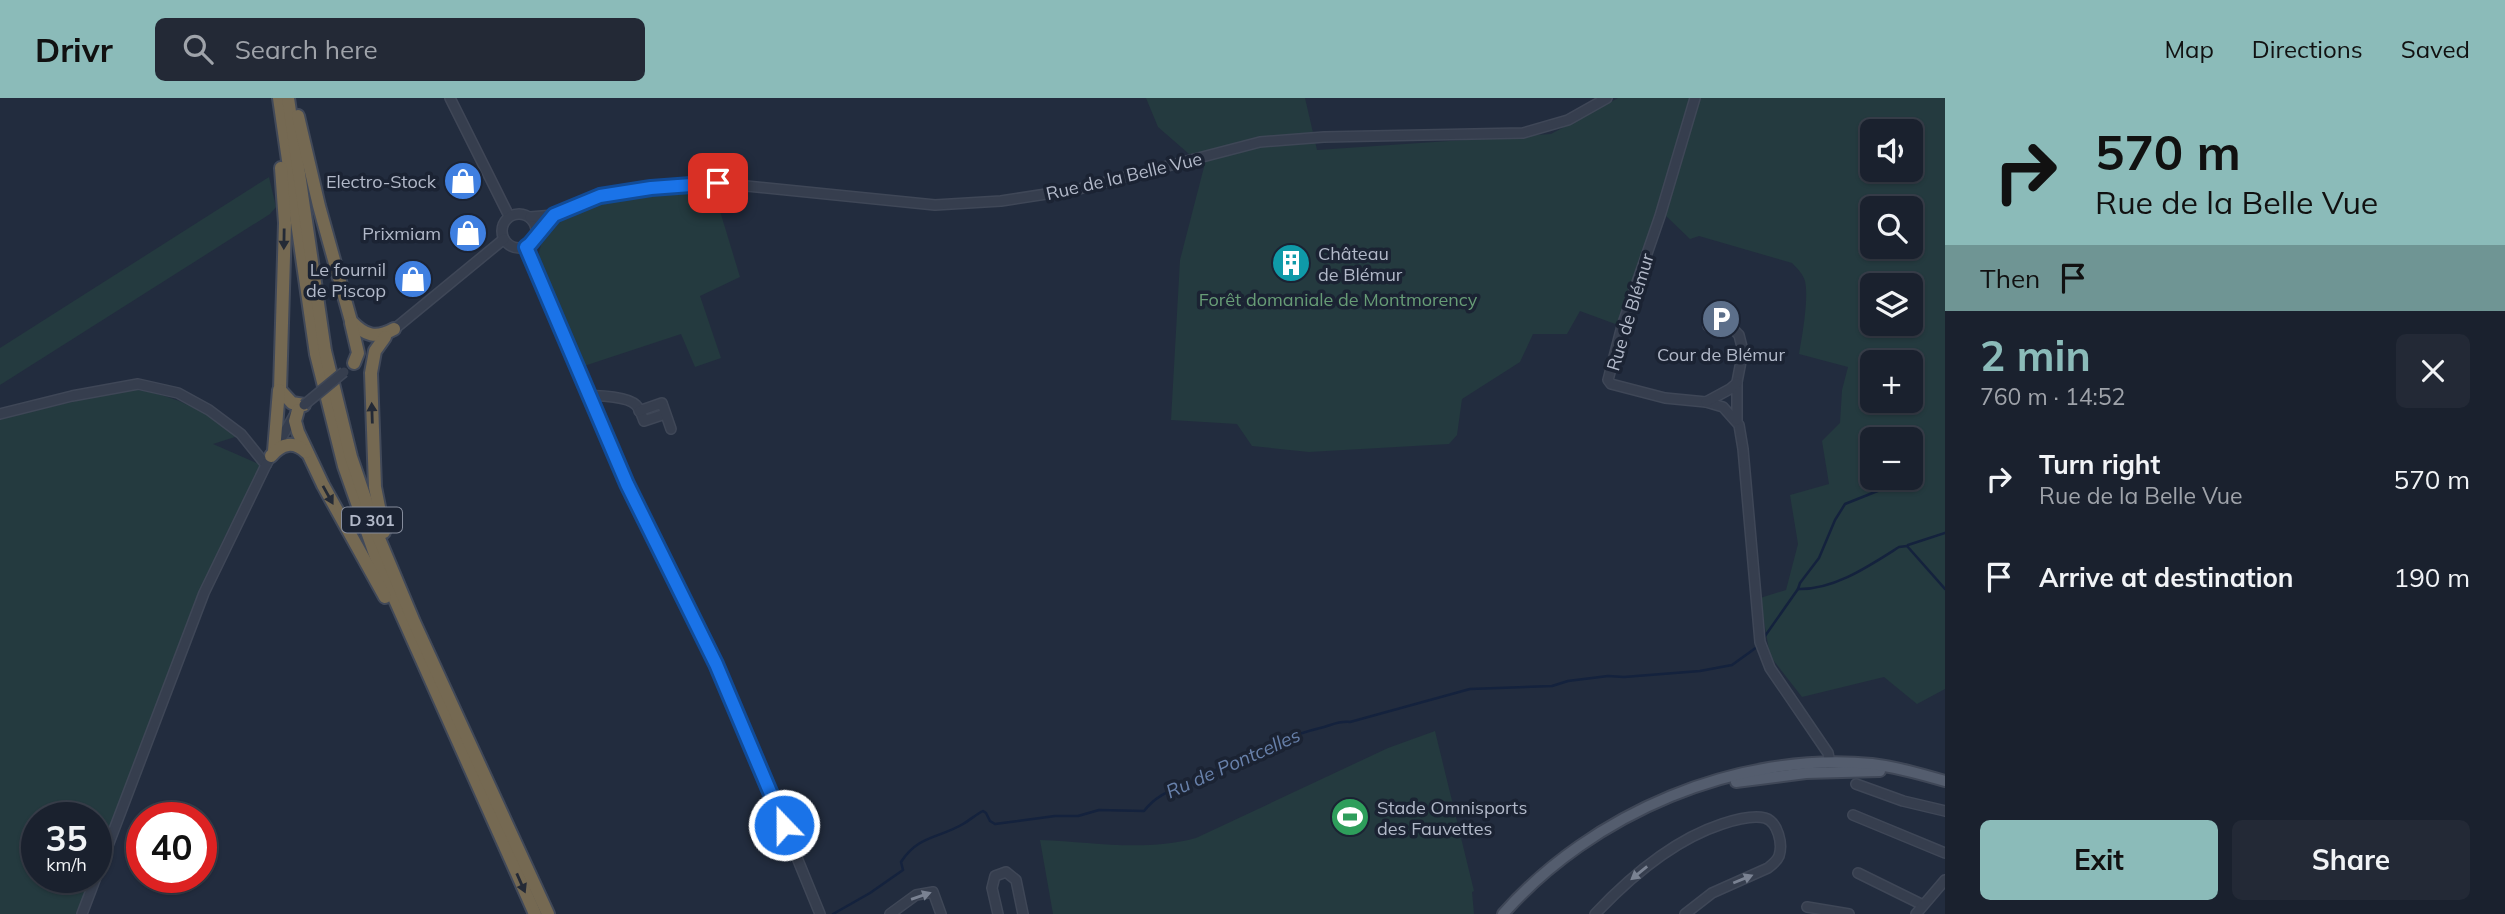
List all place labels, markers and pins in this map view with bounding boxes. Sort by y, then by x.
pin [688,153,748,213]
shop icon: Electro-Stock [442,160,484,202]
place label: Electro-Stock [326,170,437,193]
shop icon: Prixmiam [447,212,489,254]
place label: Prixmiam [362,222,441,245]
building icon: Château de Blémur [1270,242,1312,284]
place label: Château de Blémur [1318,242,1403,286]
place label: Le fournil de Piscop [306,258,386,302]
shop icon: Le fournil de Piscop [392,258,434,300]
parking icon: Cour de Blémur [1700,298,1742,340]
place label: Cour de Blémur [1657,343,1785,366]
sports icon: Stade Omnisports des Fauvettes [1329,796,1371,838]
place label: Stade Omnisports des Fauvettes [1377,796,1527,840]

